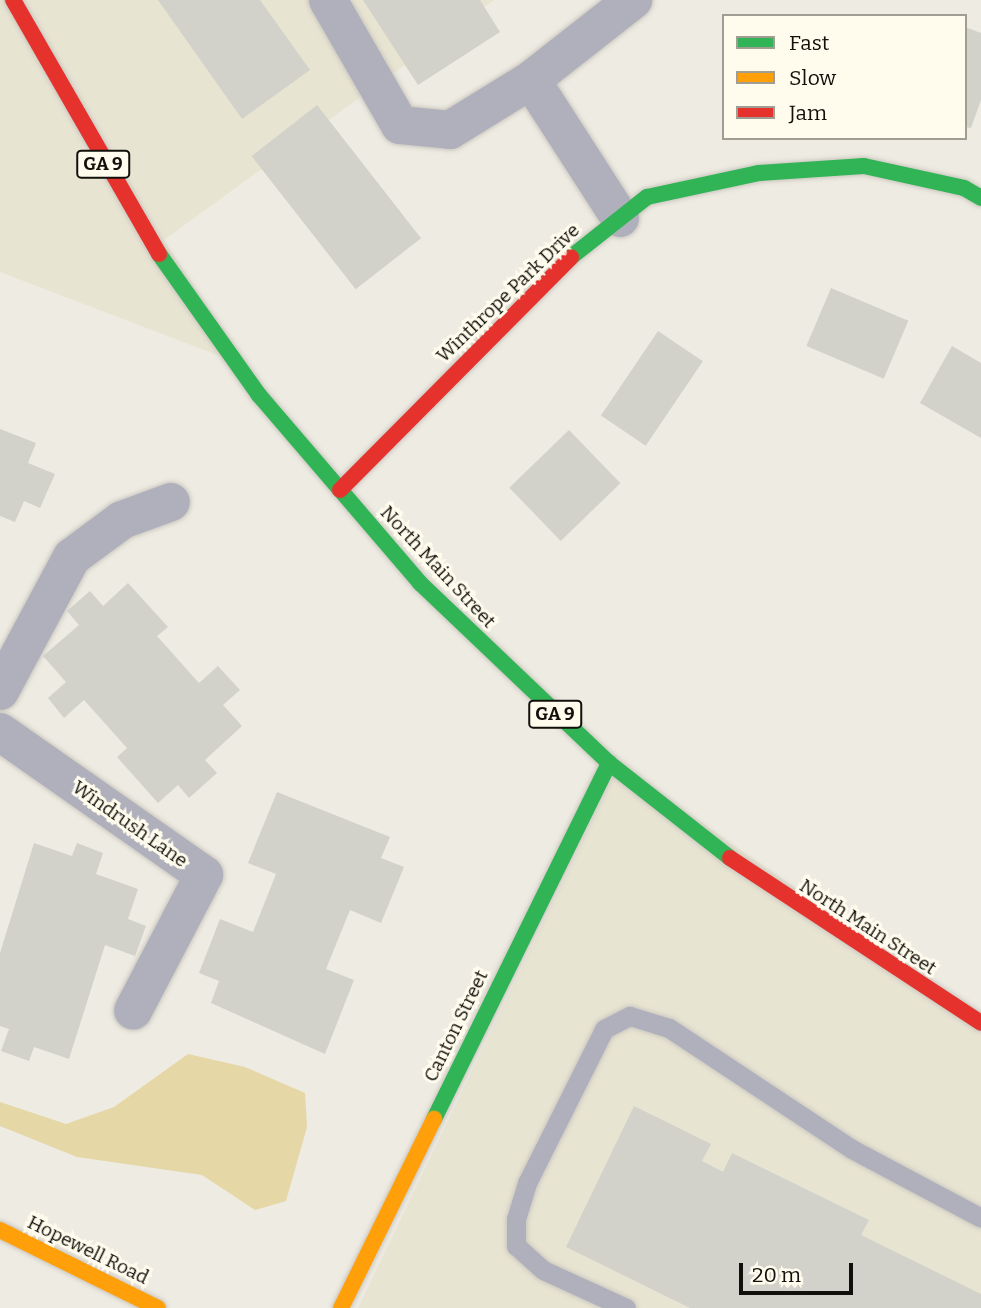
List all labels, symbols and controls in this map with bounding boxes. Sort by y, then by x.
legend [722,14,967,140]
text: Fast [789,30,829,56]
text: Slow [789,65,836,91]
text: Jam [789,100,827,126]
road number: GA 9 [75,149,131,178]
street label: Winthrope Park Drive [432,219,584,367]
street label: North Main Street [376,501,500,633]
road number: GA 9 [527,700,583,728]
street label: Windrush Lane [68,776,192,872]
street label: North Main Street [795,874,941,980]
street label: Canton Street [419,966,493,1086]
street label: Hopewell Road [24,1211,152,1289]
scale bar [743,1248,857,1292]
text: 20 m [752,1262,801,1288]

